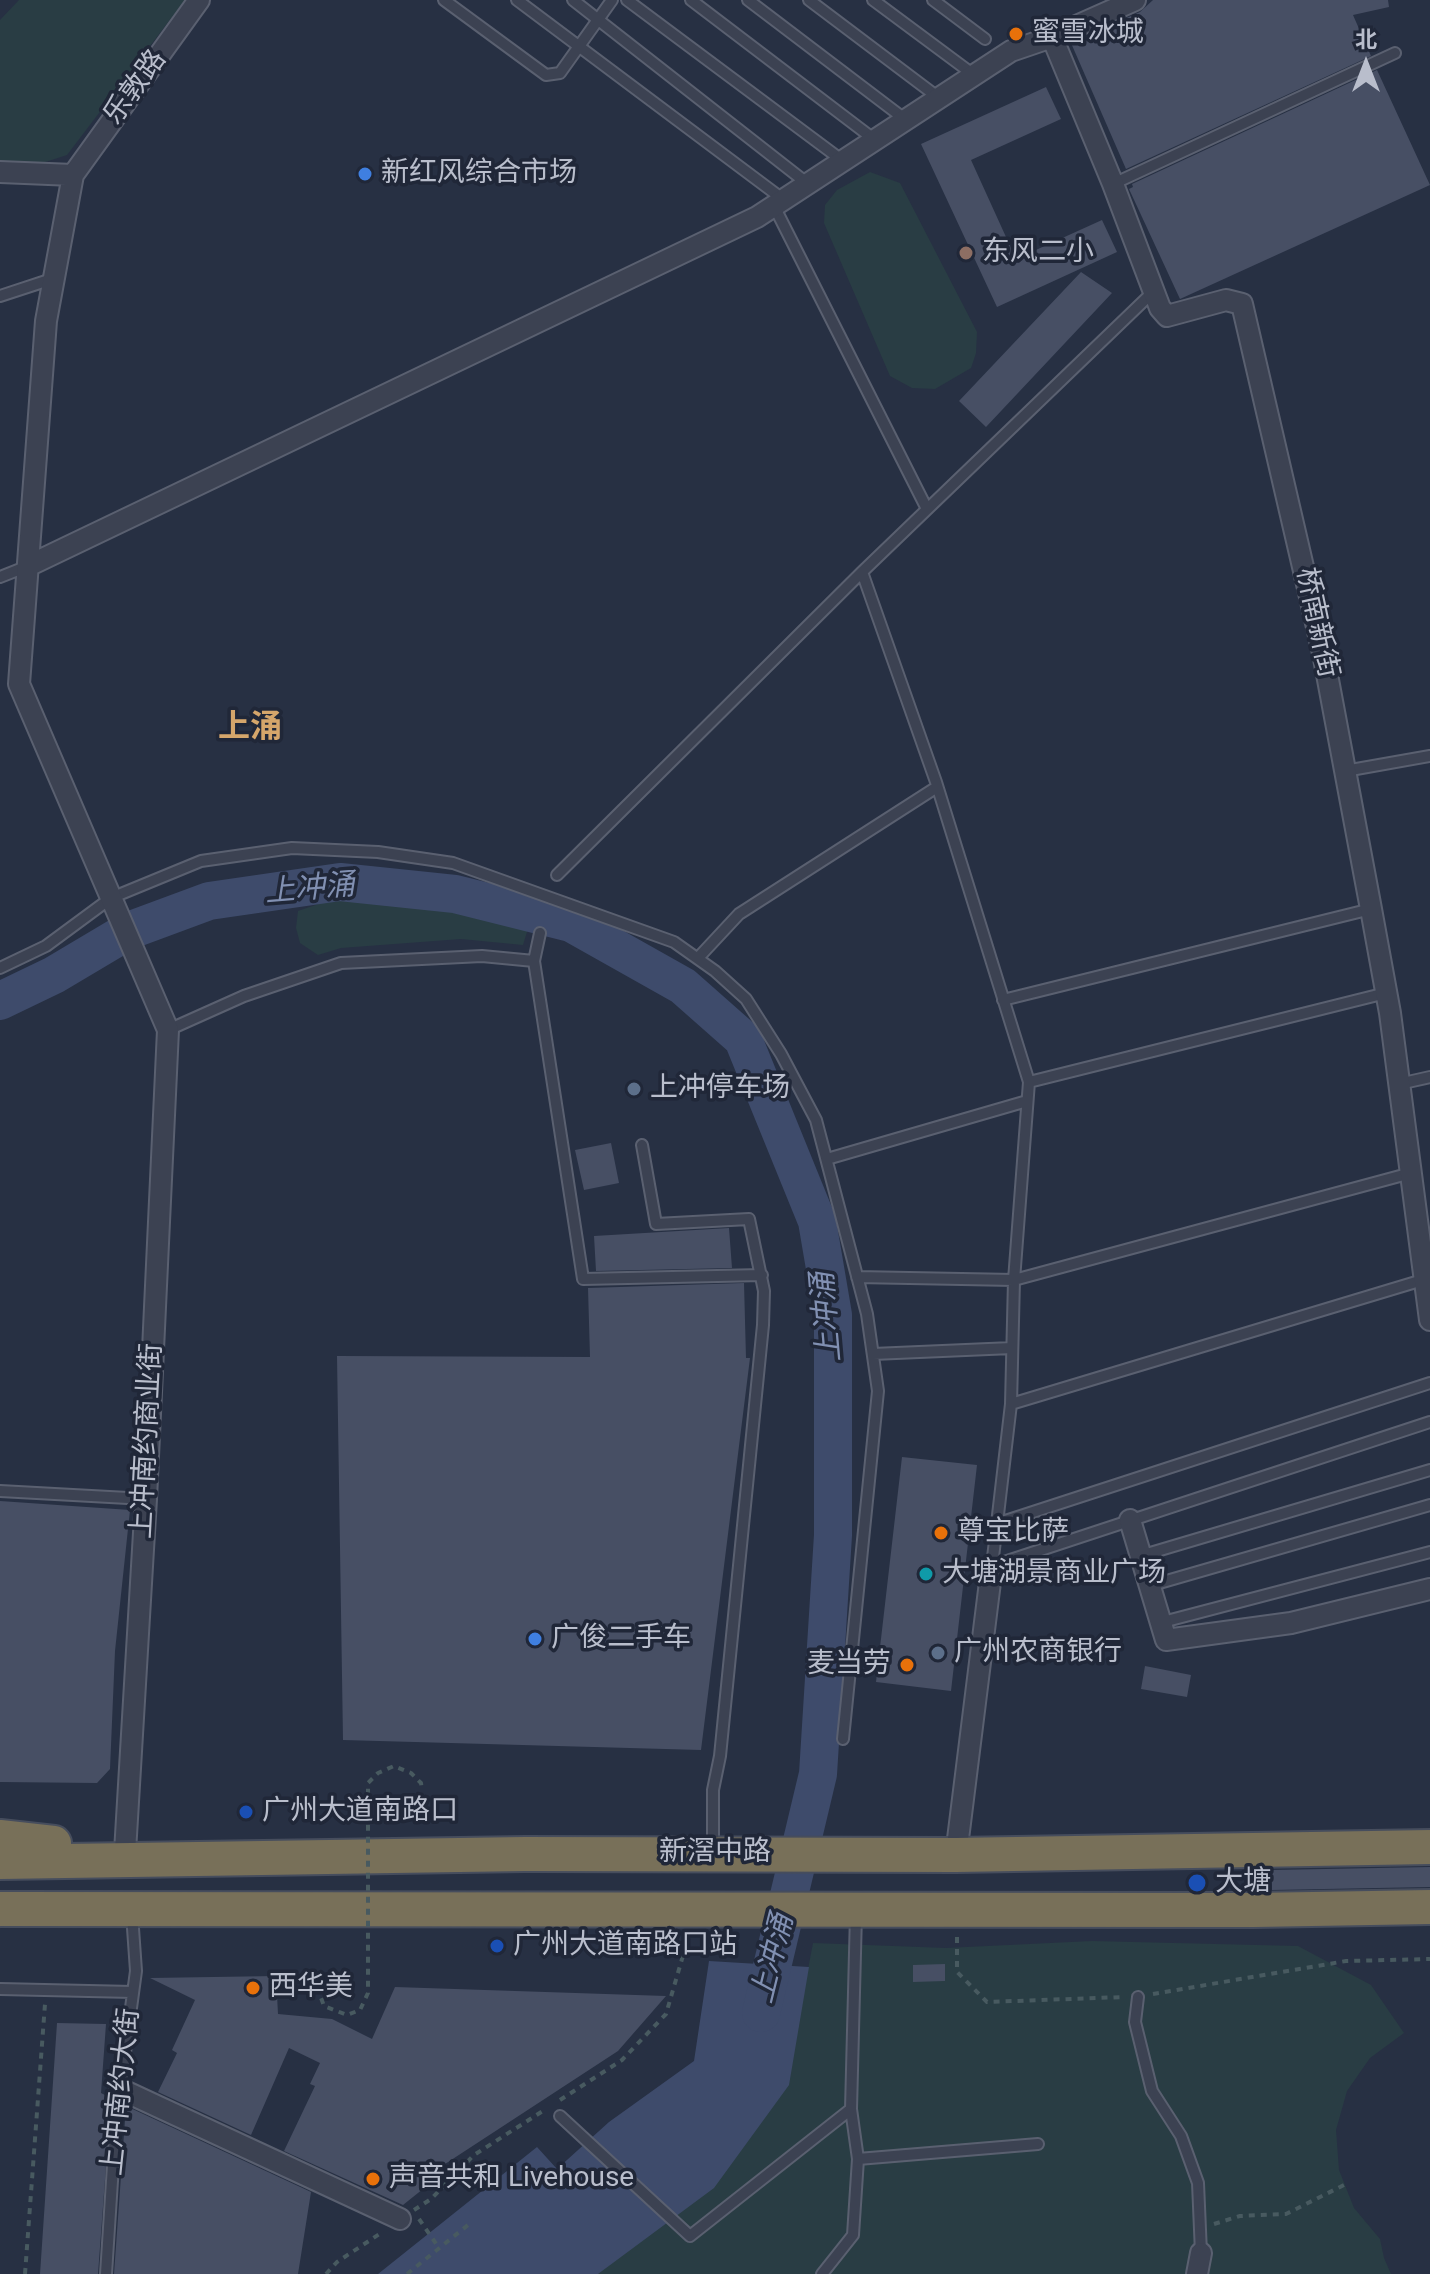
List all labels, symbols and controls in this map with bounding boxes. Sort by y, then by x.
place label: 蜜雪冰城 [1032,17,1144,51]
north arrow [1326,24,1406,104]
marker: 蜜雪冰城 [1007,25,1025,43]
text: 北 [1355,27,1377,52]
street label: 乐敦路 [98,44,174,132]
place label: 新红风综合市场 [381,157,577,191]
marker: 新红风综合市场 [356,165,374,183]
place label: 东风二小 [982,236,1094,270]
marker: 东风二小 [957,244,975,262]
street label: 桥南新街 [1288,565,1344,681]
district label: 上涌 [218,710,282,748]
water label: 上冲涌 [264,868,356,912]
place label: 上冲停车场 [650,1072,790,1106]
marker: 上冲停车场 [625,1080,643,1098]
water label: 上冲涌 [806,1271,850,1363]
street label: 上冲南约商业街 [126,1342,170,1540]
place label: 尊宝比萨 [957,1516,1069,1550]
marker: 尊宝比萨 [932,1524,950,1542]
place label: 大塘湖景商业广场 [942,1557,1166,1591]
marker: 大塘湖景商业广场 [917,1565,935,1583]
place label: 广俊二手车 [551,1622,691,1656]
marker: 广俊二手车 [526,1630,544,1648]
place label: 广州农商银行 [954,1636,1122,1670]
marker: 广州农商银行 [929,1644,947,1662]
place label: 麦当劳 [807,1648,891,1682]
marker: 麦当劳 [898,1656,916,1674]
place label: 广州大道南路口 [262,1795,458,1829]
marker: 广州大道南路口 [237,1803,255,1821]
street label: 新滘中路 [659,1836,771,1870]
place label: 大塘 [1215,1866,1271,1900]
marker: 大塘 [1186,1872,1208,1894]
water label: 上冲涌 [746,1911,802,2007]
place label: 广州大道南路口站 [513,1929,737,1963]
marker: 广州大道南路口站 [488,1937,506,1955]
place label: 西华美 [269,1971,353,2005]
marker: 西华美 [244,1979,262,1997]
street label: 上冲南约大街 [97,2007,147,2177]
place label: 声音共和 Livehouse [389,2162,634,2196]
marker: 声音共和 Livehouse [364,2170,382,2188]

